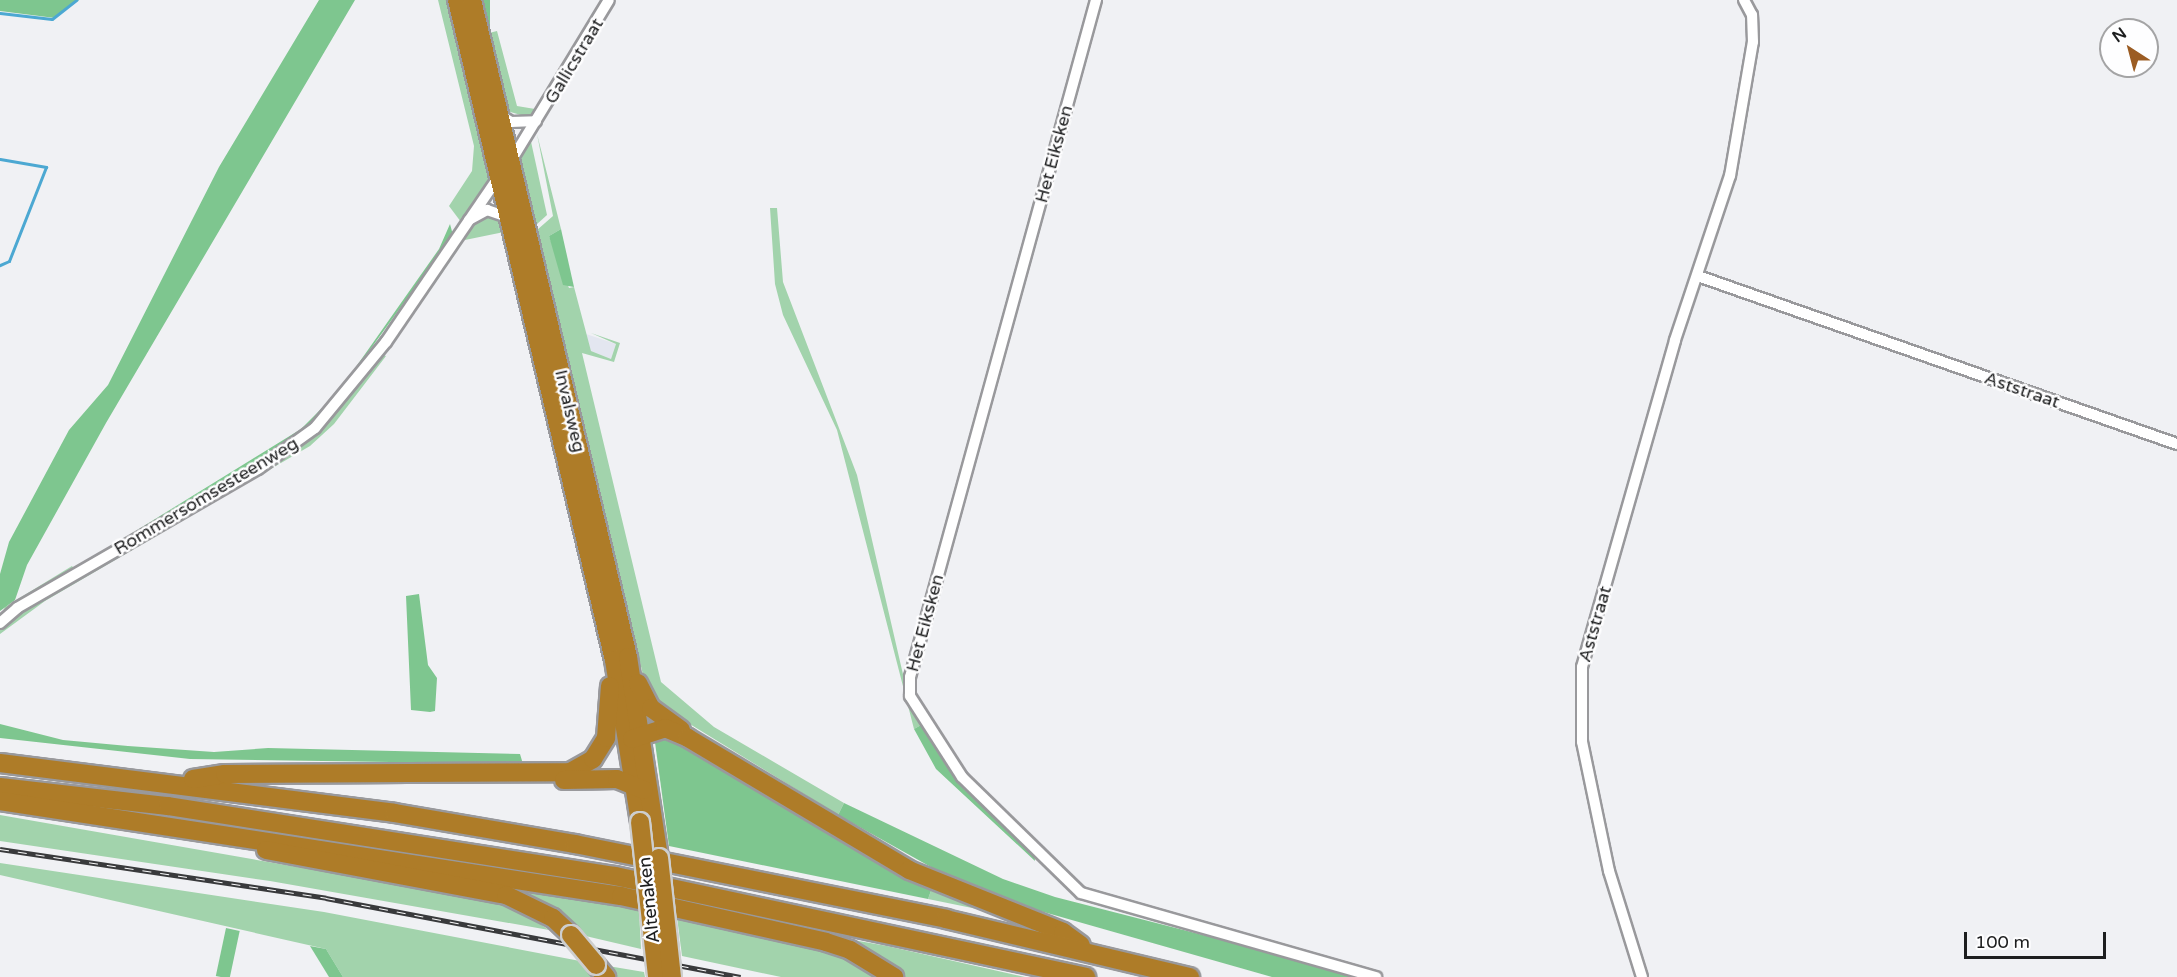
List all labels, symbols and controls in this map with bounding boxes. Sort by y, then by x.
street label: Gallicstraat [540,14,608,108]
north arrow [2099,18,2159,78]
text: N [2109,23,2131,47]
street label: Het Eiksken [1031,103,1077,205]
street label: Aststraat [1982,367,2062,413]
street label: Invalsweg [550,368,590,454]
street label: Rommersomsesteenweg [110,432,302,560]
street label: Het Eiksken [902,572,948,674]
street label: Aststraat [1574,583,1616,665]
street label: Altenaken [634,856,664,944]
scale bar [1967,920,2110,958]
text: 100 m [1975,931,2030,953]

